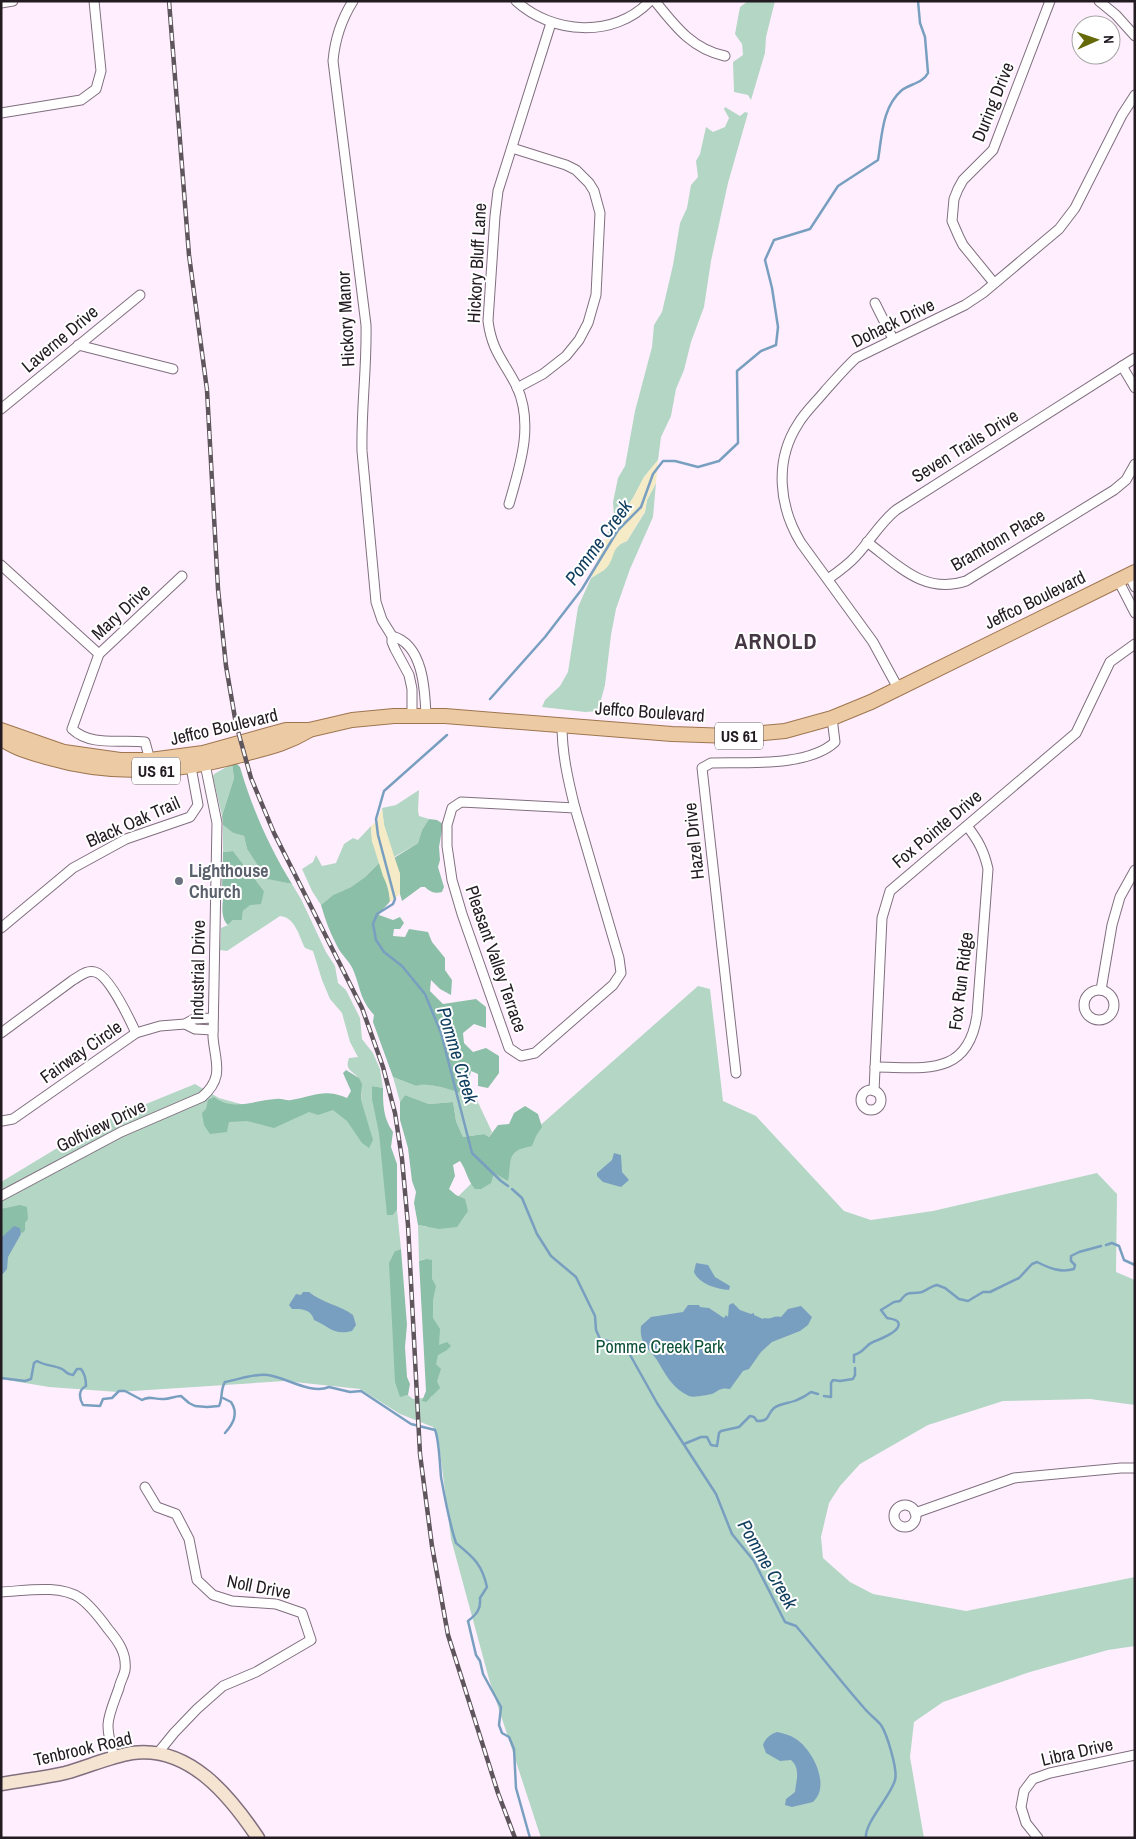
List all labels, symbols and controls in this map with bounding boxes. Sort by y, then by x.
north arrow [1071,15,1121,65]
text: N [1100,35,1118,44]
street label: During Drive [965,58,1020,145]
street label: Hickory Bluff Lane [461,202,492,324]
street label: Hickory Manor [331,270,360,368]
street label: Dohack Drive [847,292,938,353]
street label: Laverne Drive [16,299,103,378]
street label: Seven Trails Drive [907,403,1023,488]
water label: Pomme Creek [558,493,638,590]
street label: Bramtonn Place [946,502,1049,577]
street label: Jeffco Boulevard [980,564,1090,635]
street label: Mary Drive [86,578,156,645]
district label: ARNOLD [734,626,818,656]
street label: Jeffco Boulevard [594,695,706,728]
street label: Jeffco Boulevard [168,702,280,751]
road number: US 61 [715,722,763,749]
road number: US 61 [132,758,180,784]
street label: Fox Pointe Drive [886,784,987,874]
street label: Black Oak Trail [82,790,184,853]
street label: Hazel Drive [677,801,710,881]
place label: Lighthouse Church [189,858,269,904]
marker: Lighthouse Church [173,875,185,887]
street label: Pleasant Valley Terrace [460,882,533,1036]
street label: Industrial Drive [184,920,211,1020]
street label: Fox Run Ridge [942,931,979,1031]
water label: Pomme Creek [431,1004,485,1108]
street label: Fairway Circle [35,1014,127,1089]
street label: Golfview Drive [52,1093,150,1158]
park label: Pomme Creek Park [596,1334,725,1359]
water label: Pomme Creek [732,1514,805,1615]
street label: Noll Drive [225,1568,293,1605]
street label: Tenbrook Road [31,1725,134,1772]
street label: Libra Drive [1039,1731,1115,1772]

